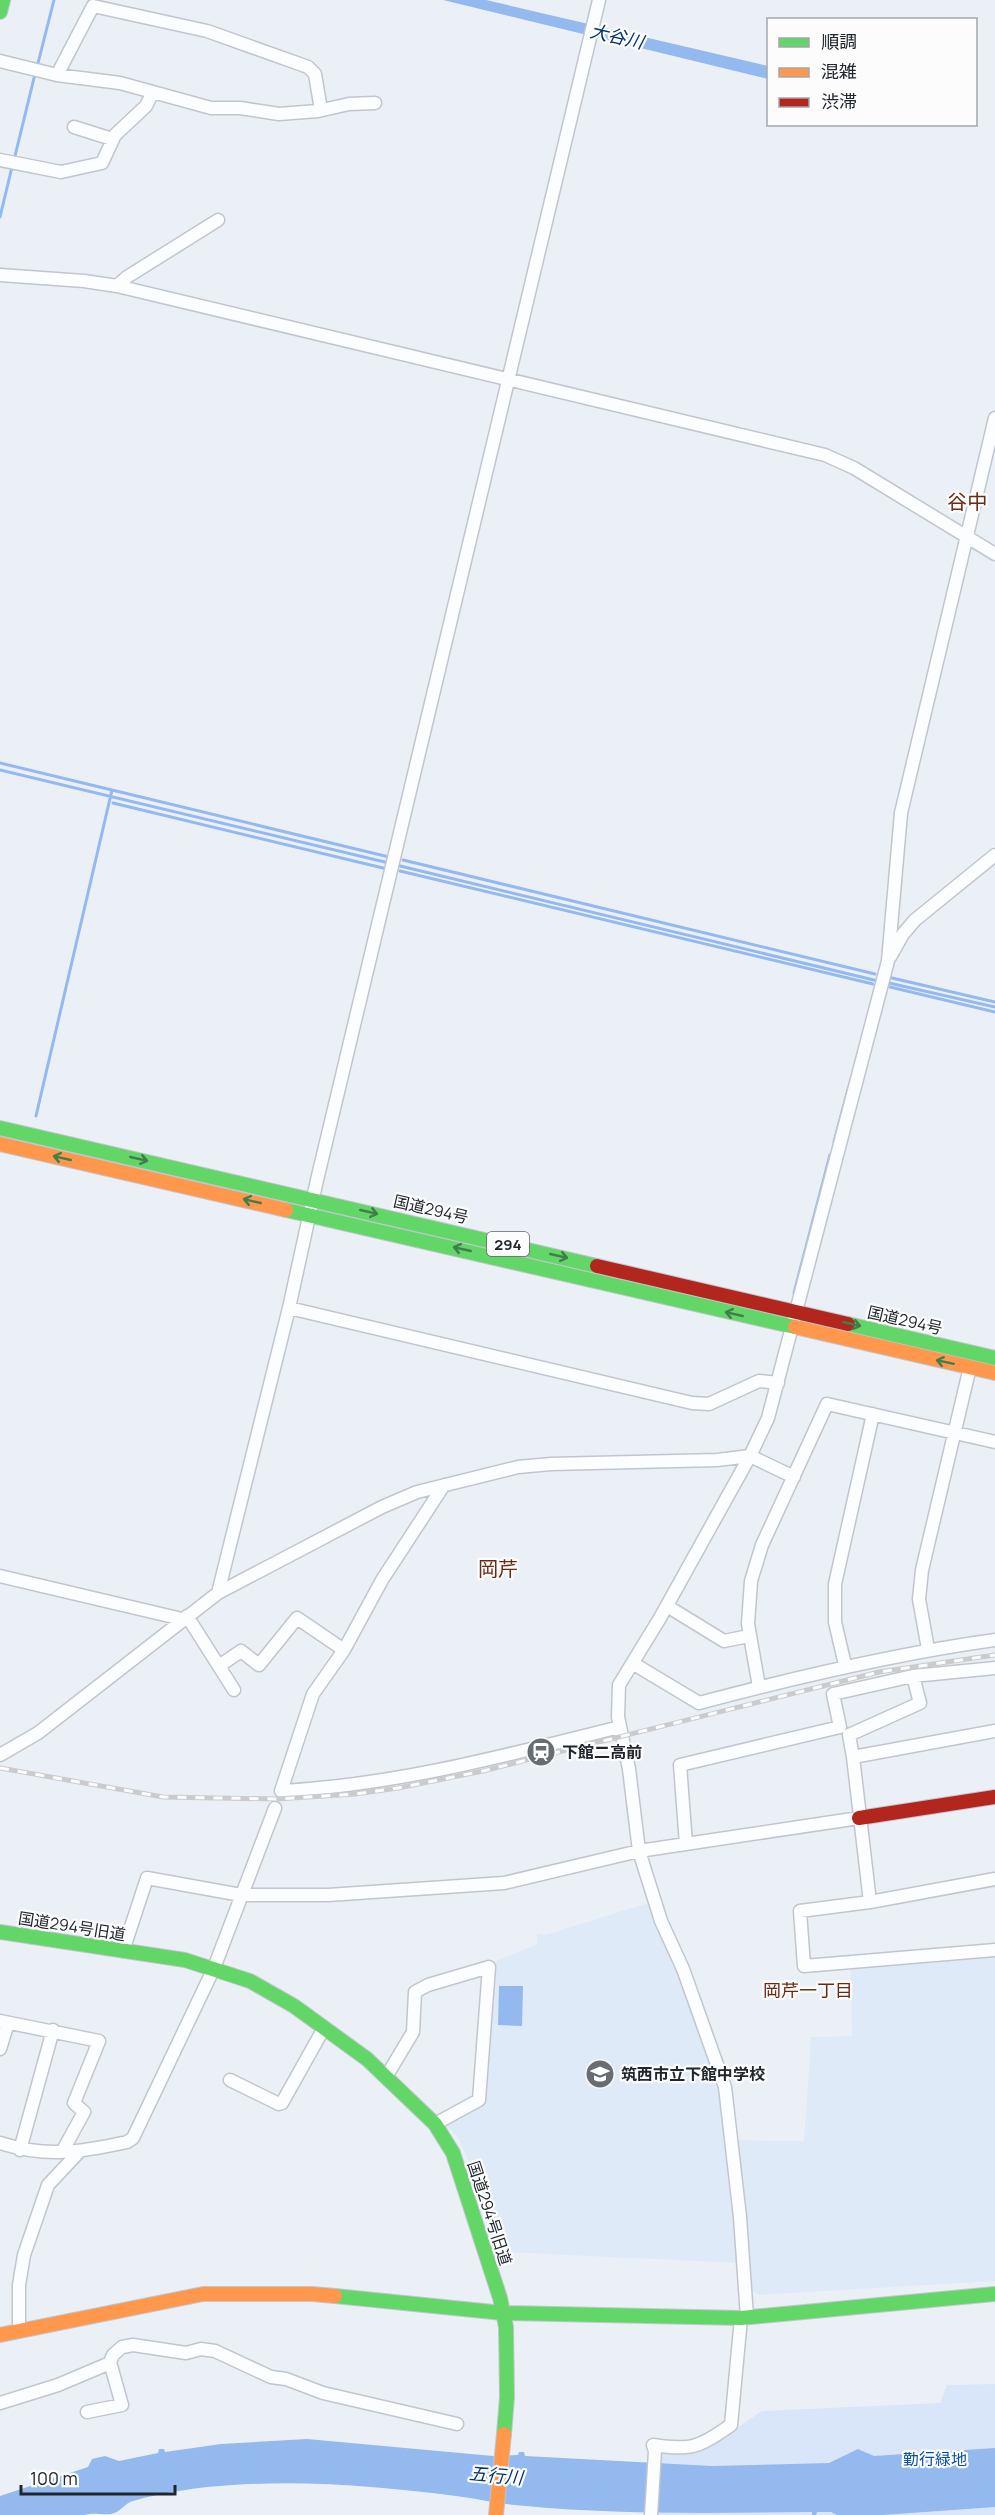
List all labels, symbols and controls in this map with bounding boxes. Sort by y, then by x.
water label: 大谷川 [588,18,648,54]
legend [767,18,977,126]
text: 順調 [821,29,857,53]
text: 混雑 [821,59,857,83]
text: 渋滞 [821,89,857,113]
district label: 谷中 [947,488,987,515]
one-way arrow [52,1152,72,1163]
one-way arrow [129,1154,148,1166]
street label: 国道294号 [391,1190,471,1228]
one-way arrow [243,1195,262,1207]
one-way arrow [359,1207,379,1218]
road number: 294 [487,1232,529,1256]
one-way arrow [453,1243,472,1255]
one-way arrow [549,1251,569,1262]
street label: 国道294号 [865,1301,945,1339]
one-way arrow [724,1307,743,1319]
one-way arrow [842,1319,861,1331]
one-way arrow [935,1356,955,1367]
district label: 岡芹 [478,1555,518,1582]
station icon: 下館二高前 [525,1736,557,1768]
place label: 下館二高前 [562,1741,642,1763]
street label: 国道294号旧道 [17,1907,127,1945]
district label: 岡芹一丁目 [763,1978,853,2002]
school or university icon: 筑西市立下館中学校 [584,2058,616,2090]
place label: 筑西市立下館中学校 [621,2063,765,2085]
street label: 国道294号旧道 [463,2158,517,2268]
park label: 勤行緑地 [903,2448,967,2470]
scale bar [21,2458,176,2496]
water label: 五行川 [468,2461,526,2489]
text: 100 m [30,2466,78,2490]

